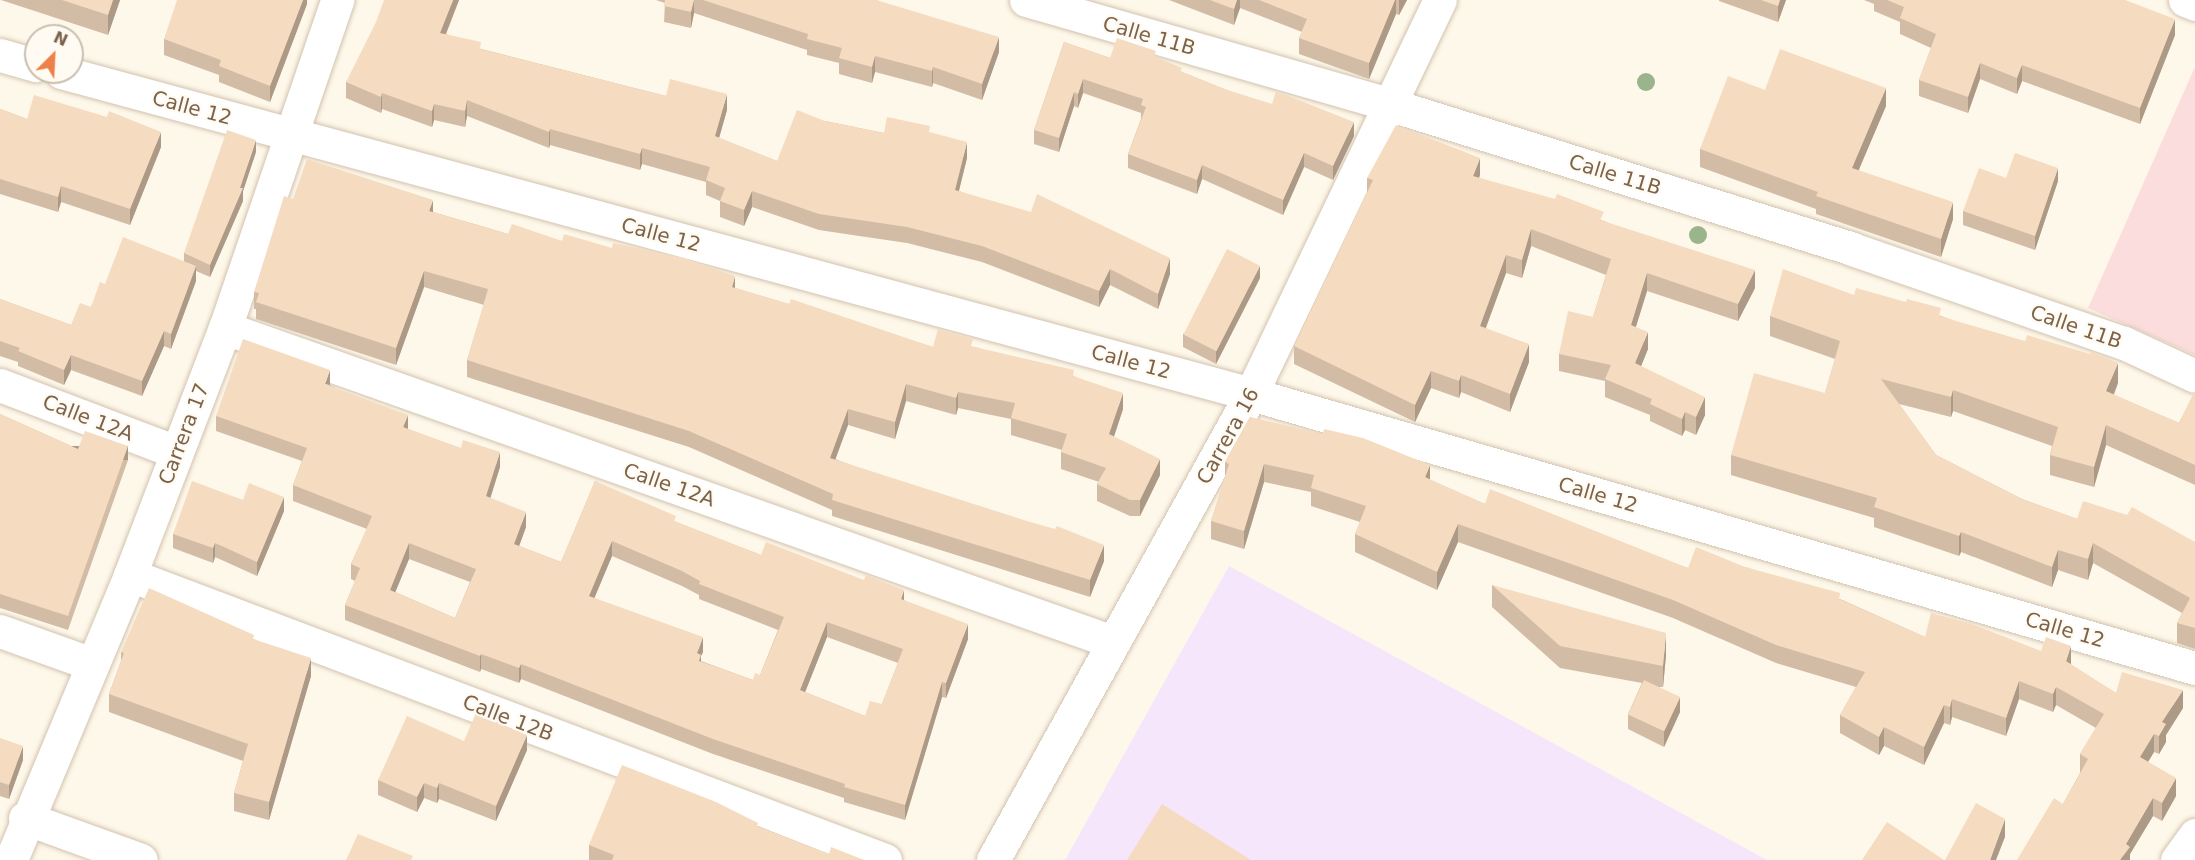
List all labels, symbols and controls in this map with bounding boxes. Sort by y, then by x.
street label: Calle 11B [1100,11,1198,61]
north arrow [24,24,84,84]
text: N [51,28,71,50]
street label: Calle 12 [150,86,234,130]
street label: Calle 11B [1566,150,1664,200]
street label: Calle 12 [619,213,703,257]
street label: Calle 11B [2027,300,2125,354]
street label: Calle 12 [1089,340,1173,384]
street label: Carrera 17 [154,380,214,488]
street label: Carrera 16 [1192,384,1264,488]
street label: Calle 12A [39,390,137,446]
street label: Calle 12A [620,458,718,512]
street label: Calle 12 [1556,472,1640,518]
street label: Calle 12 [2023,607,2107,653]
street label: Calle 12B [459,690,557,746]

